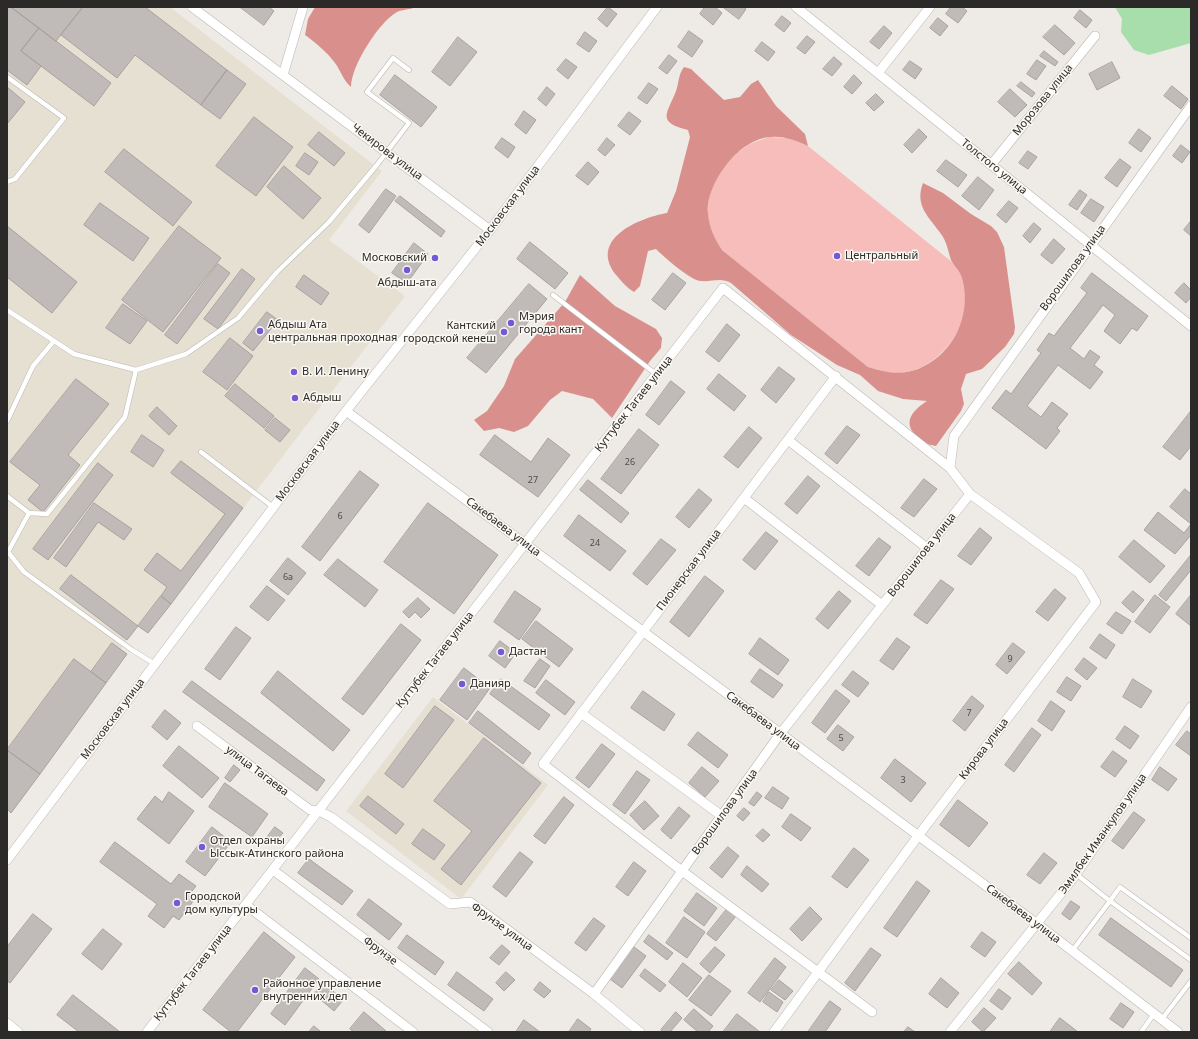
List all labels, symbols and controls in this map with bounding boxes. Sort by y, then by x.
street label: Морозова улица [1010,62,1076,138]
street label: Чекирова улица [349,121,425,183]
street label: Толстого улица [958,136,1030,198]
street label: Московская улица [473,163,543,249]
street label: Ворошилова улица [1037,222,1109,314]
place label: Центральный [845,249,918,263]
place label: Московский [362,251,427,265]
marker: Центральный [832,251,842,261]
marker: Московский [430,253,440,263]
marker: Абдыш-ата [402,265,412,275]
place label: Абдыш-ата [377,276,437,290]
place label: Мэрия города кант [519,310,583,336]
place label: Абдыш Ата центральная проходная [268,318,397,344]
marker: Мэрия города кант [506,318,516,328]
place label: Кантский городской кенеш [403,319,496,345]
marker: Абдыш Ата центральная проходная [255,326,265,336]
marker: Кантский городской кенеш [499,327,509,337]
street label: Куттубек Тагаев улица [592,353,676,455]
place label: В. И. Ленину [302,365,369,379]
marker: В. И. Ленину [289,367,299,377]
place label: Абдыш [303,391,341,405]
marker: Абдыш [290,393,300,403]
street label: Московская улица [273,418,343,504]
house number: 26 [625,457,635,467]
house number: 27 [528,475,538,485]
street label: Сакебаева улица [463,495,543,559]
street label: Ворошилова улица [885,510,959,600]
house number: 6 [337,511,343,521]
street label: Пионерская улица [654,527,724,613]
house number: 24 [590,538,600,548]
house number: 6а [283,572,293,582]
street label: Куттубек Тагаев улица [393,609,477,711]
place label: Дастан [509,645,547,659]
marker: Дастан [496,647,506,657]
house number: 9 [1007,654,1013,664]
street label: Московская улица [78,676,148,762]
place label: Данияр [470,677,511,691]
marker: Данияр [457,679,467,689]
street label: Сакебаева улица [723,689,803,753]
house number: 7 [966,708,972,718]
street label: Кирова улица [957,716,1011,782]
house number: 5 [838,733,844,743]
street label: улица Тагаева [223,743,291,799]
street label: Ворошилова улица [689,766,761,858]
street label: Эмилбек Иманкулов улица [1056,771,1150,897]
house number: 3 [900,775,906,785]
place label: Отдел охраны Ыссык-Атинского района [210,834,344,860]
marker: Отдел охраны Ыссык-Атинского района [197,842,207,852]
street label: Сакебаева улица [983,882,1063,946]
place label: Городской дом культуры [185,890,258,916]
marker: Городской дом культуры [172,898,182,908]
street label: Фрунзе улица [469,900,535,954]
street label: Куттубек Тагаев улица [151,922,235,1024]
street label: Фрунзе [360,934,400,968]
place label: Районное управление внутренних дел [263,977,381,1003]
marker: Районное управление внутренних дел [250,985,260,995]

